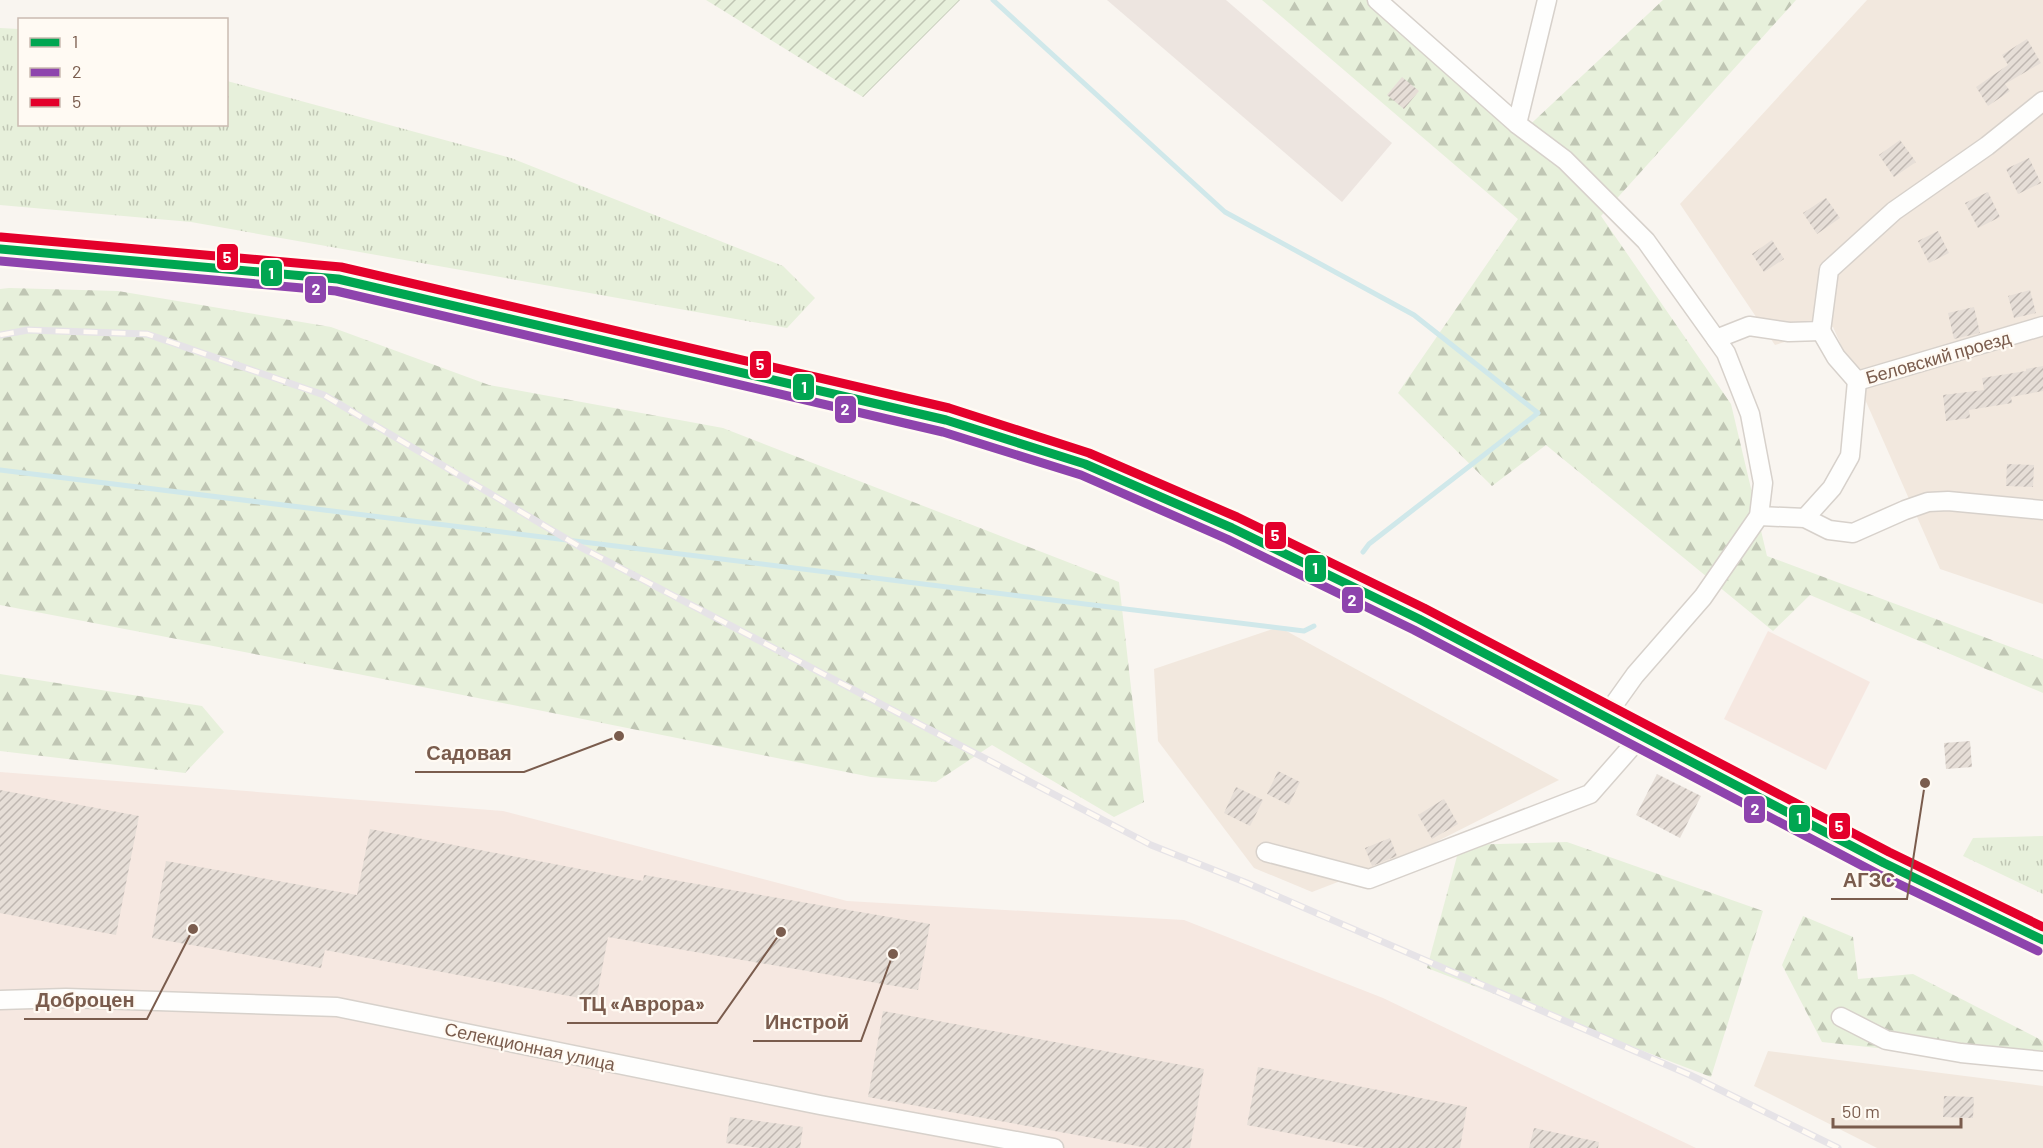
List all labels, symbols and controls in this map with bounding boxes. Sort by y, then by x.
legend [18,18,228,126]
text: 1 [72,30,78,52]
text: 2 [72,60,82,82]
text: 5 [72,90,81,112]
line badge: 5 [216,243,239,271]
text: 5 [223,247,232,266]
line badge: 1 [260,259,283,287]
text: 1 [268,263,274,282]
line badge: 2 [304,275,327,304]
text: 2 [312,279,321,298]
street label: Беловский проезд [1863,326,2013,388]
line badge: 5 [749,350,772,379]
text: 5 [756,354,765,373]
line badge: 1 [792,373,815,401]
text: 1 [801,377,807,396]
line badge: 2 [834,395,857,424]
text: 2 [841,399,850,418]
line badge: 5 [1264,521,1287,550]
text: 5 [1271,525,1280,544]
line badge: 1 [1304,554,1327,583]
text: 1 [1312,558,1318,577]
line badge: 2 [1341,586,1364,614]
text: 2 [1348,590,1357,609]
callout: Садовая [415,734,524,772]
text: Садовая [426,740,512,764]
line badge: 2 [1743,795,1766,824]
text: 2 [1751,799,1760,818]
line badge: 1 [1788,804,1811,833]
text: 1 [1796,808,1802,827]
line badge: 5 [1828,812,1851,840]
text: 5 [1835,816,1844,835]
callout: АГЗС [1831,861,1907,899]
text: АГЗС [1843,867,1895,891]
callout: Доброцен [24,981,147,1019]
callout: ТЦ «Аврора» [567,985,717,1023]
text: Доброцен [36,987,135,1011]
text: ТЦ «Аврора» [579,991,705,1015]
callout: Инстрой [753,1003,861,1041]
text: Инстрой [765,1009,849,1033]
street label: Селекционная улица [443,1017,618,1075]
scale bar [1833,1091,1960,1129]
text: 50 m [1842,1100,1880,1122]

